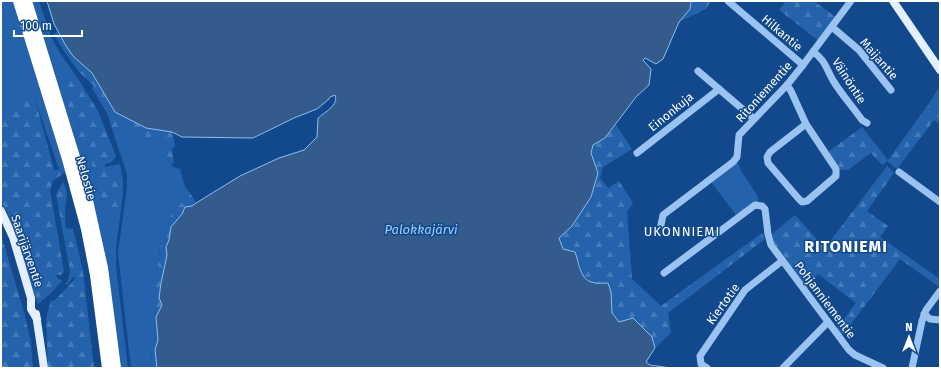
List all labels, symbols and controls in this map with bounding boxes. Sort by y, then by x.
scale bar [14,12,82,38]
street label: Hilkantie [759,12,805,54]
text: 100 m [20,19,52,33]
street label: Maijantie [857,35,901,83]
street label: Väinöntie [829,56,869,106]
street label: Ritoniementie [733,59,795,125]
street label: Einonkuja [646,90,696,134]
street label: Nelostie [73,154,99,202]
street label: Saarijärventie [8,213,46,289]
water label: Palokkajärvi [384,222,458,237]
district label: UKONNIEMI [644,224,720,239]
district label: RITONIEMI [804,237,888,256]
street label: Pohjanniementie [792,259,858,341]
street label: Kiertotie [704,281,742,327]
north arrow [889,317,929,357]
text: N [905,321,913,334]

